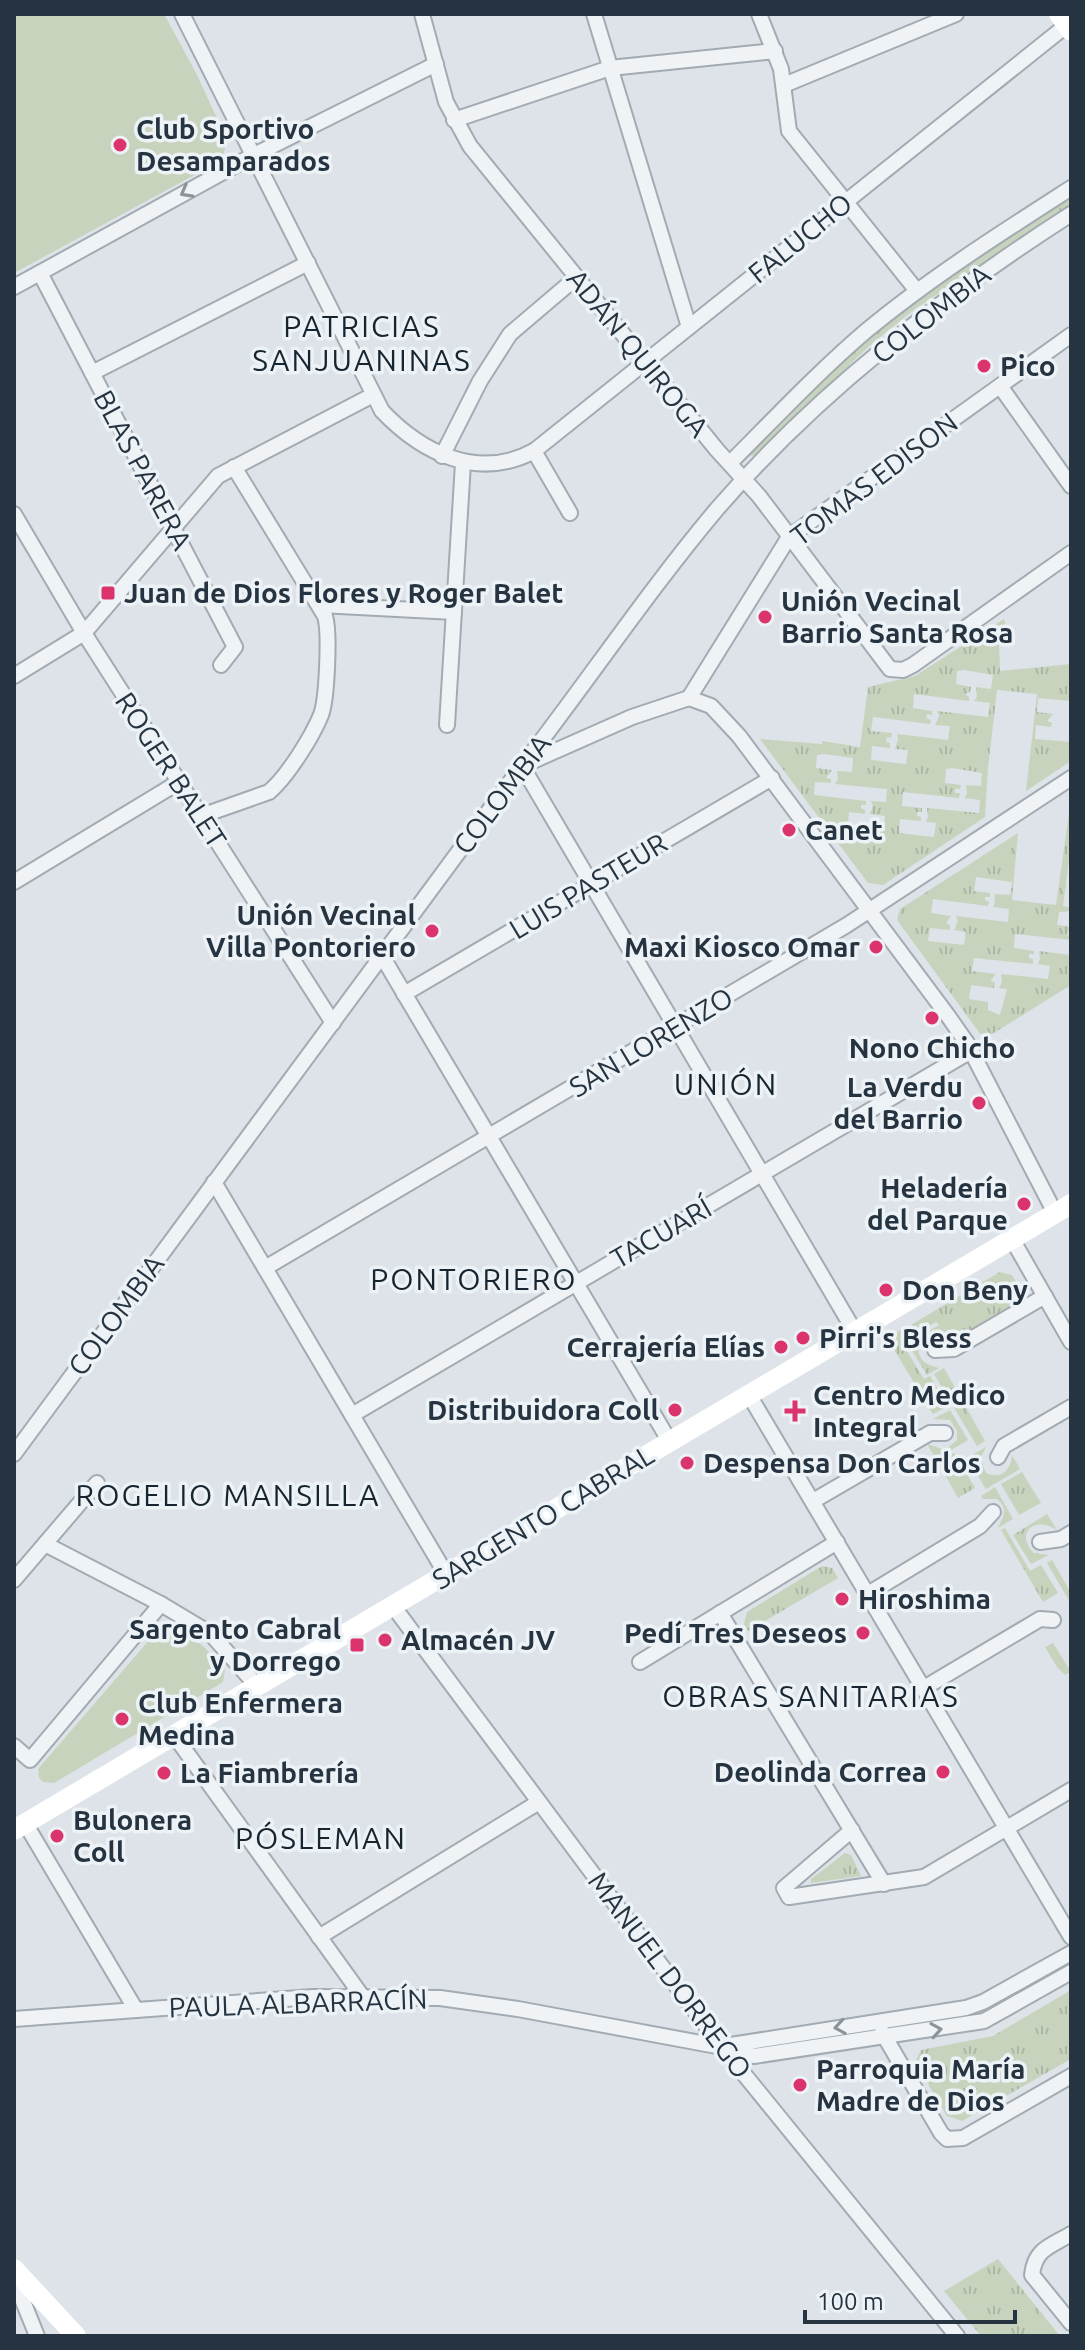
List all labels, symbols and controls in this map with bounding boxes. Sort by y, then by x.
place label: Club Sportivo Desamparados [136,113,330,176]
marker: Club Sportivo Desamparados [111,136,129,154]
one-way arrow [180,183,194,198]
street label: FALUCHO [742,187,857,289]
street label: COLOMBIA [866,258,996,369]
street label: ADÁN QUIROGA [561,262,716,443]
district label: PATRICIAS SANJUANINAS [252,309,472,377]
place label: Pico [1000,350,1056,381]
marker: Pico [975,357,993,375]
street label: BLAS PARERA [88,385,198,555]
street label: TOMAS EDISON [785,406,963,551]
place label: Juan de Dios Flores y Roger Balet [124,577,563,608]
marker: Juan de Dios Flores y Roger Balet [99,584,117,602]
place label: Unión Vecinal Barrio Santa Rosa [781,585,1013,648]
marker: Unión Vecinal Barrio Santa Rosa [756,608,774,626]
street label: ROGER BALET [110,686,233,854]
street label: COLOMBIA [447,728,556,859]
place label: Canet [805,814,883,845]
marker: Canet [780,821,798,839]
street label: LUIS PASTEUR [504,826,672,945]
place label: Unión Vecinal Villa Pontoriero [206,899,416,962]
marker: Unión Vecinal Villa Pontoriero [423,922,441,940]
place label: Maxi Kiosco Omar [624,931,860,962]
marker: Maxi Kiosco Omar [867,938,885,956]
street label: SAN LORENZO [564,981,738,1102]
marker: Nono Chicho [923,1009,941,1027]
place label: Nono Chicho [849,1032,1015,1063]
district label: UNIÓN [674,1067,778,1101]
place label: La Verdu del Barrio [834,1071,963,1134]
marker: La Verdu del Barrio [970,1094,988,1112]
place label: Heladería del Parque [867,1172,1008,1235]
street label: TACUARÍ [604,1190,717,1274]
marker: Heladería del Parque [1015,1195,1033,1213]
street label: COLOMBIA [62,1248,170,1381]
district label: PONTORIERO [370,1262,578,1296]
place label: Don Beny [902,1274,1028,1305]
marker: Don Beny [877,1281,895,1299]
place label: Pirri's Bless [819,1322,972,1353]
marker: Pirri's Bless [794,1329,812,1347]
place label: Cerrajería Elías [566,1331,765,1362]
marker: Cerrajería Elías [772,1338,790,1356]
place label: Centro Medico Integral [813,1379,1006,1442]
place label: Distribuidora Coll [427,1394,659,1425]
marker: Centro Medico Integral [784,1400,806,1422]
marker: Distribuidora Coll [666,1401,684,1419]
street label: SARGENTO CABRAL [427,1438,659,1595]
place label: Despensa Don Carlos [703,1447,981,1478]
marker: Despensa Don Carlos [678,1454,696,1472]
district label: ROGELIO MANSILLA [75,1478,381,1512]
place label: Hiroshima [858,1583,991,1614]
marker: Hiroshima [833,1590,851,1608]
place label: Sargento Cabral y Dorrego [129,1613,341,1676]
place label: Pedí Tres Deseos [624,1617,847,1648]
place label: Almacén JV [401,1624,555,1655]
marker: Pedí Tres Deseos [854,1624,872,1642]
marker: Almacén JV [376,1631,394,1649]
marker: Sargento Cabral y Dorrego [348,1636,366,1654]
district label: OBRAS SANITARIAS [662,1679,960,1713]
place label: Club Enfermera Medina [138,1687,343,1750]
marker: Club Enfermera Medina [113,1710,131,1728]
place label: Deolinda Correa [714,1756,927,1787]
place label: La Fiambrería [180,1757,359,1788]
marker: Deolinda Correa [934,1763,952,1781]
marker: La Fiambrería [155,1764,173,1782]
place label: Bulonera Coll [73,1804,192,1867]
district label: PÓSLEMAN [235,1821,407,1855]
marker: Bulonera Coll [48,1827,66,1845]
street label: MANUEL DORREGO [583,1866,758,2084]
street label: PAULA ALBARRACÍN [168,1981,428,2023]
one-way arrow [833,2018,847,2035]
one-way arrow [930,2022,943,2039]
place label: Parroquia María Madre de Dios [816,2053,1026,2116]
marker: Parroquia María Madre de Dios [791,2076,809,2094]
scale bar [805,2274,1015,2324]
text: 100 m [817,2288,884,2315]

